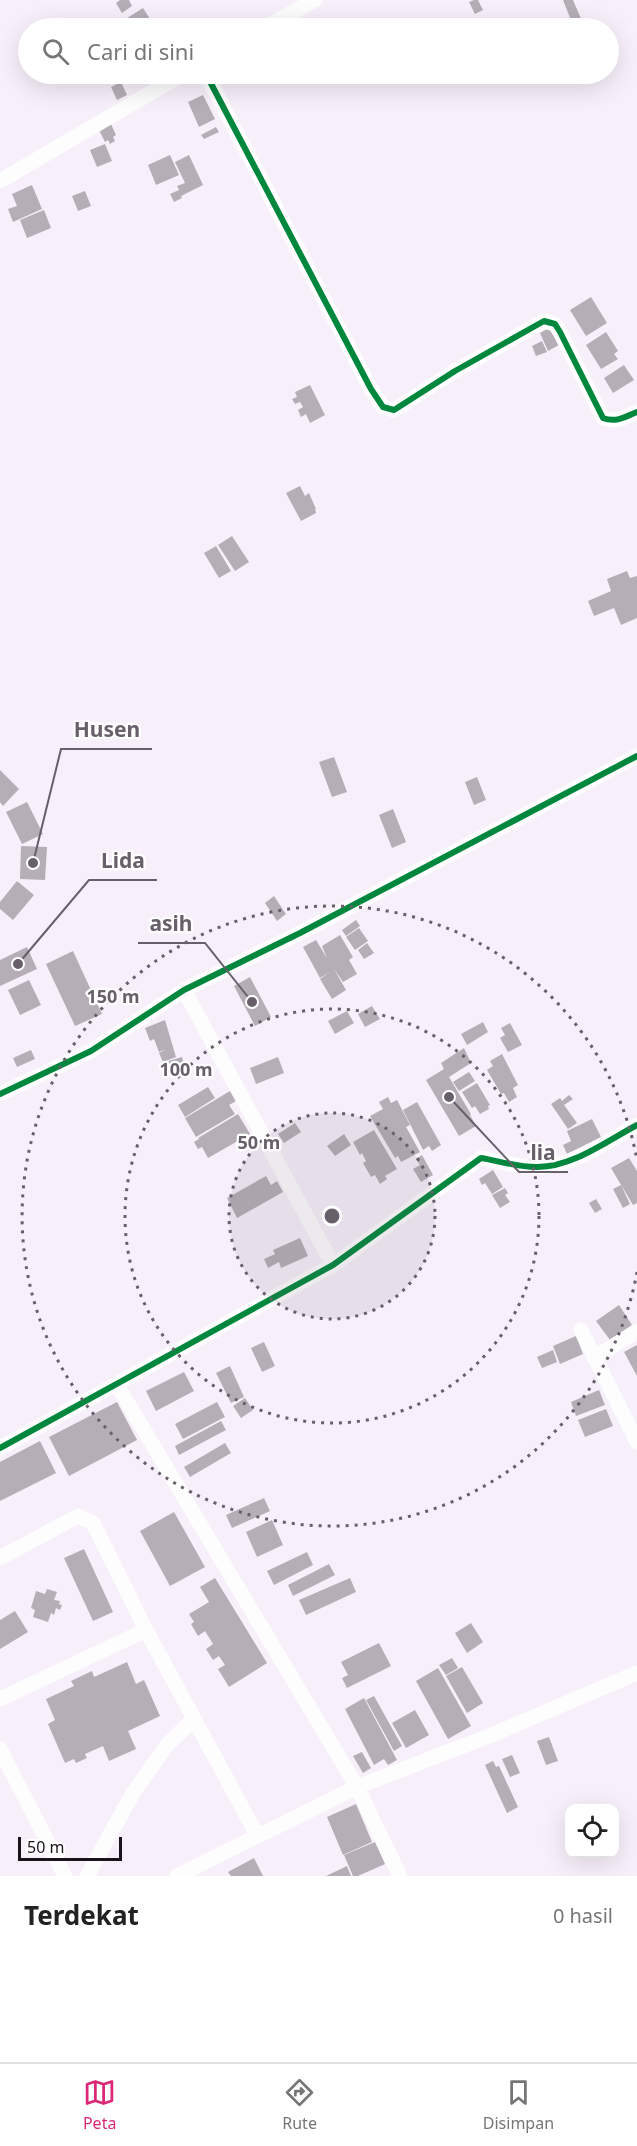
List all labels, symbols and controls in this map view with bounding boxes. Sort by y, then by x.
search box [18,18,619,84]
icon: search [39,35,72,68]
text: Cari di sini [87,36,194,66]
callout: Husen [61,710,152,749]
text: Husen [74,715,140,743]
callout: Lida [89,841,157,880]
text: Lida [101,846,145,874]
callout: asih [138,904,205,943]
text: asih [149,909,193,937]
text: 150 m [86,984,140,1008]
text: 100 m [159,1057,213,1081]
text: 50 m [238,1130,280,1154]
callout: lia [519,1133,568,1172]
text: lia [530,1138,556,1166]
centre of rings [322,1206,342,1226]
map controls [565,1804,619,1858]
button: locate [565,1804,619,1858]
scale bar [18,1834,122,1862]
text: 50 m [27,1836,64,1858]
text: Terdekat [24,1897,139,1933]
text: 0 hasil [553,1902,613,1929]
tab: Peta [83,2076,116,2134]
tab: Rute [282,2076,317,2134]
tab: Disimpan [483,2076,554,2134]

